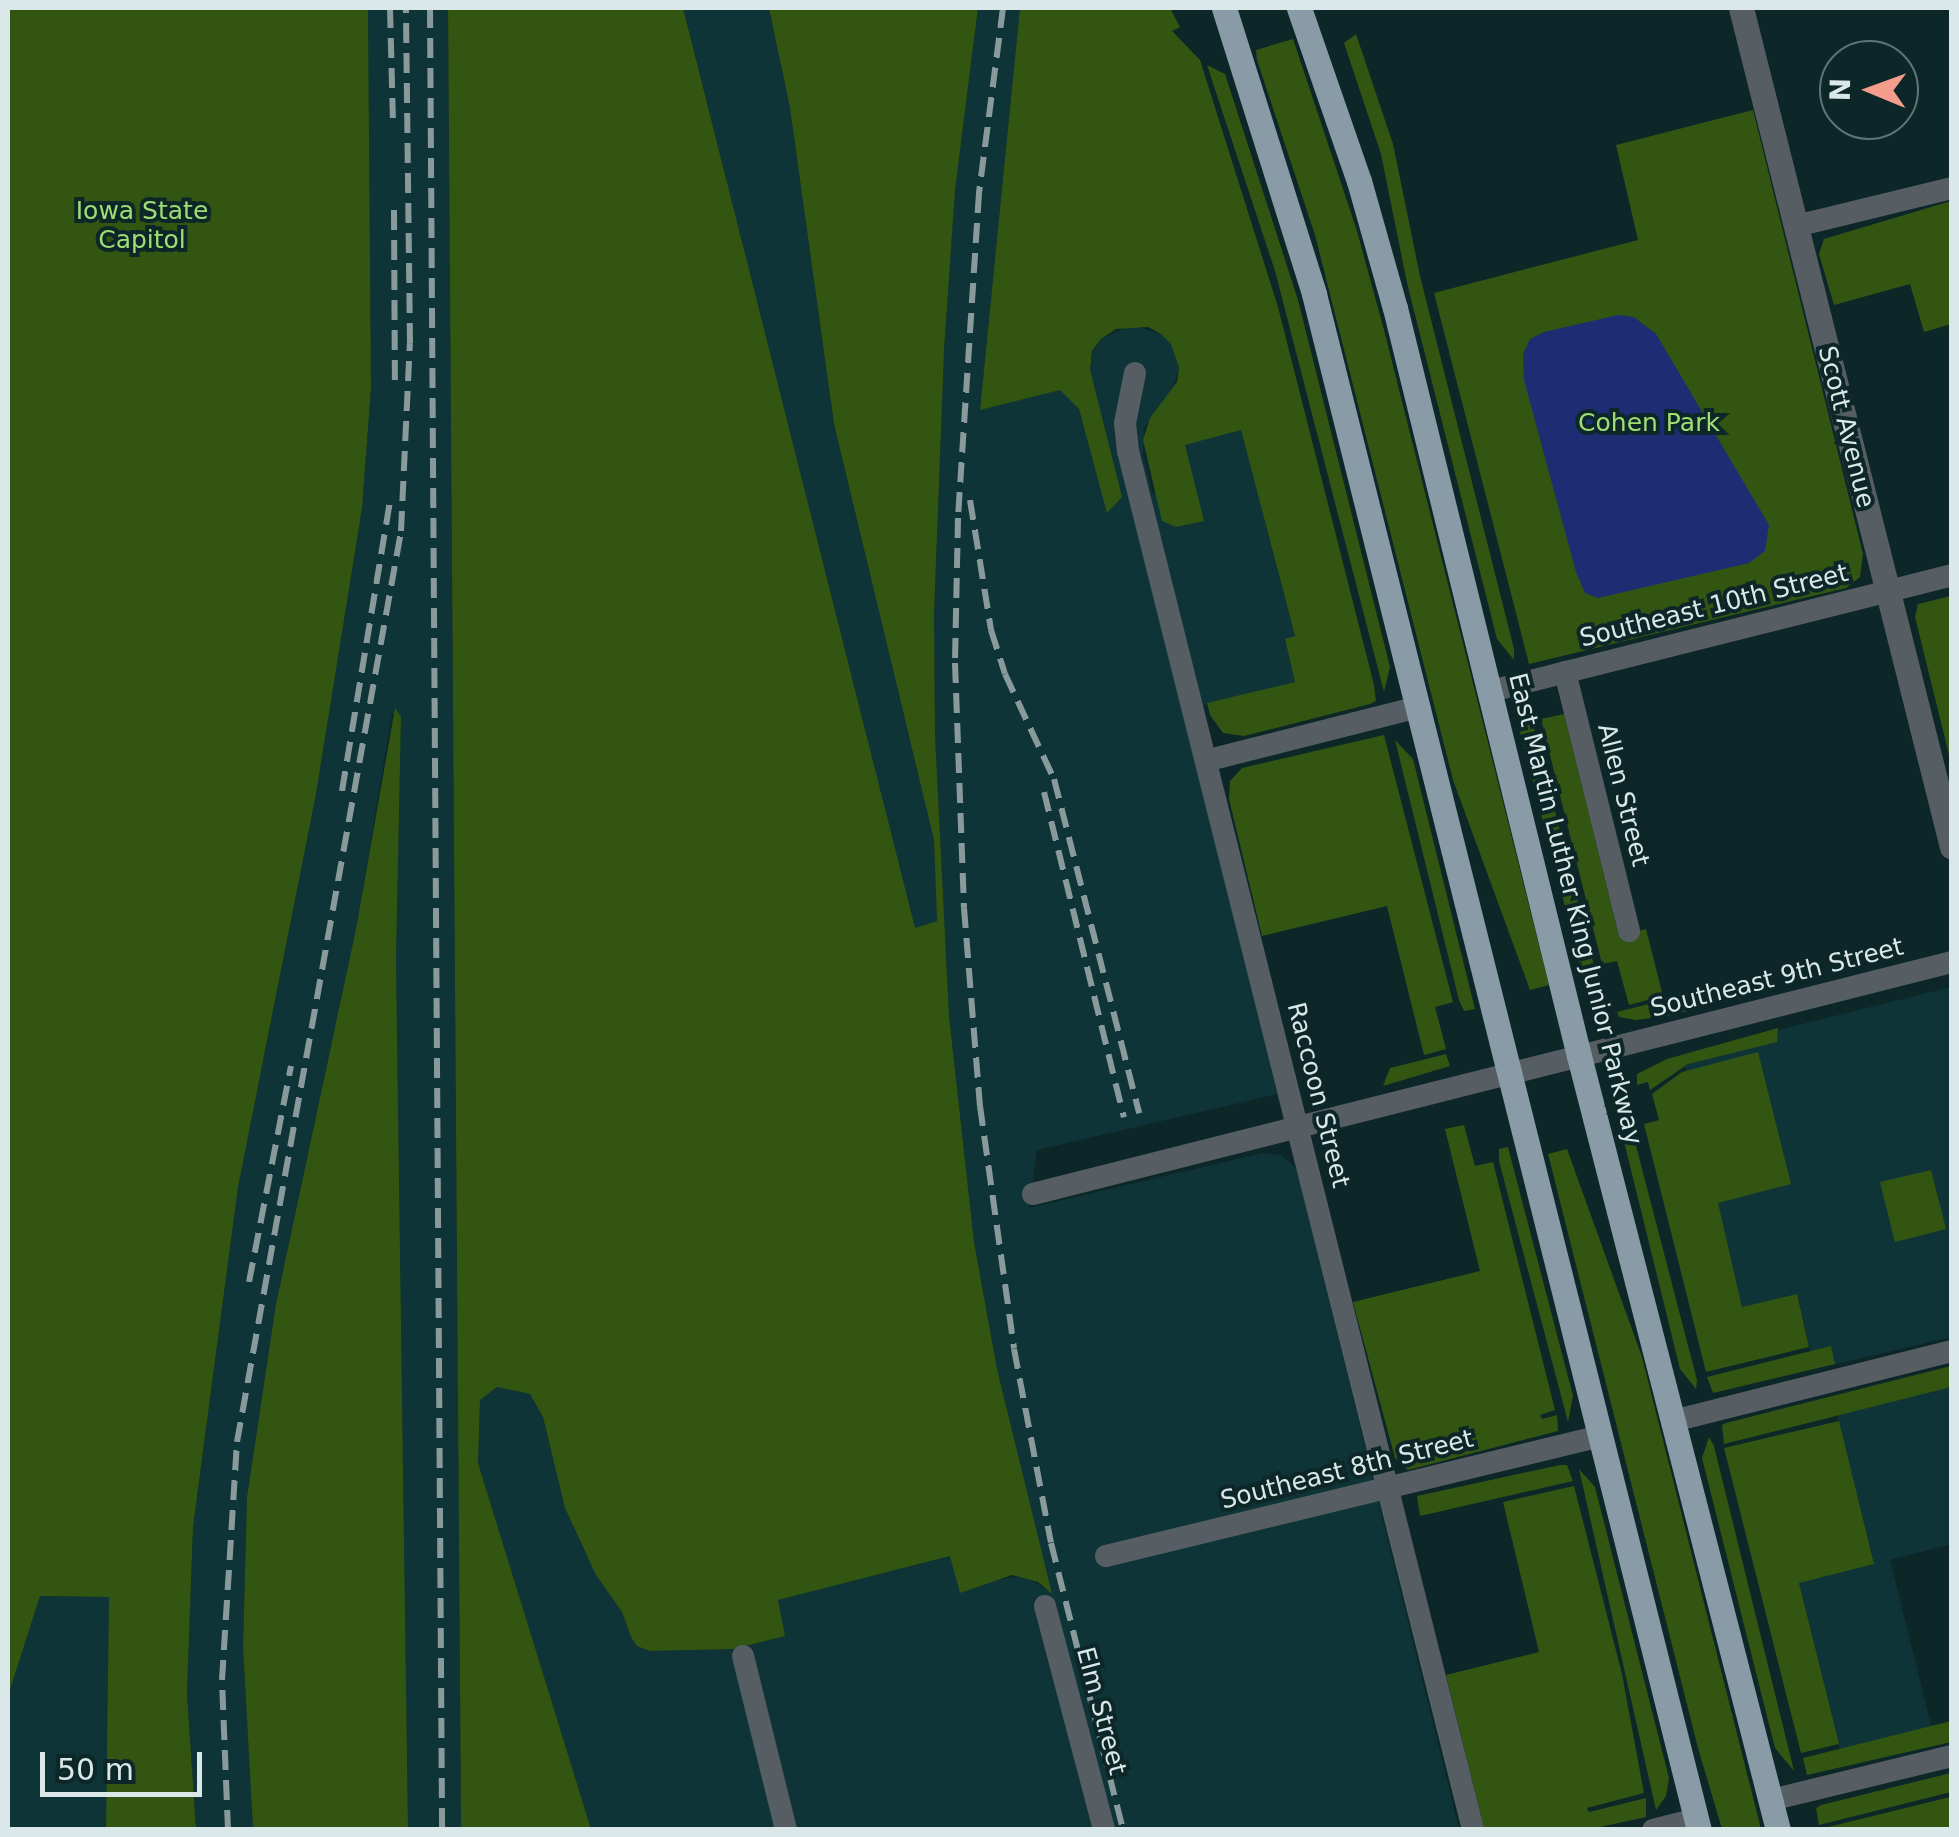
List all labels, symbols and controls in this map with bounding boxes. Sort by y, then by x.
north arrow [1819,40,1919,140]
text: N [1824,77,1857,102]
park label: Iowa State Capitol [76,197,208,256]
street label: Scott Avenue [1811,343,1881,511]
park label: Cohen Park [1578,408,1720,438]
street label: Southeast 10th Street [1577,558,1851,654]
street label: East Martin Luther King Junior Parkway [1502,670,1648,1148]
street label: Allen Street [1591,720,1655,870]
street label: Southeast 9th Street [1647,932,1907,1024]
street label: Raccoon Street [1280,999,1356,1191]
street label: Southeast 8th Street [1217,1424,1477,1516]
street label: Elm Street [1070,1644,1132,1778]
scale bar [45,1732,208,1794]
text: 50 m [57,1752,134,1787]

